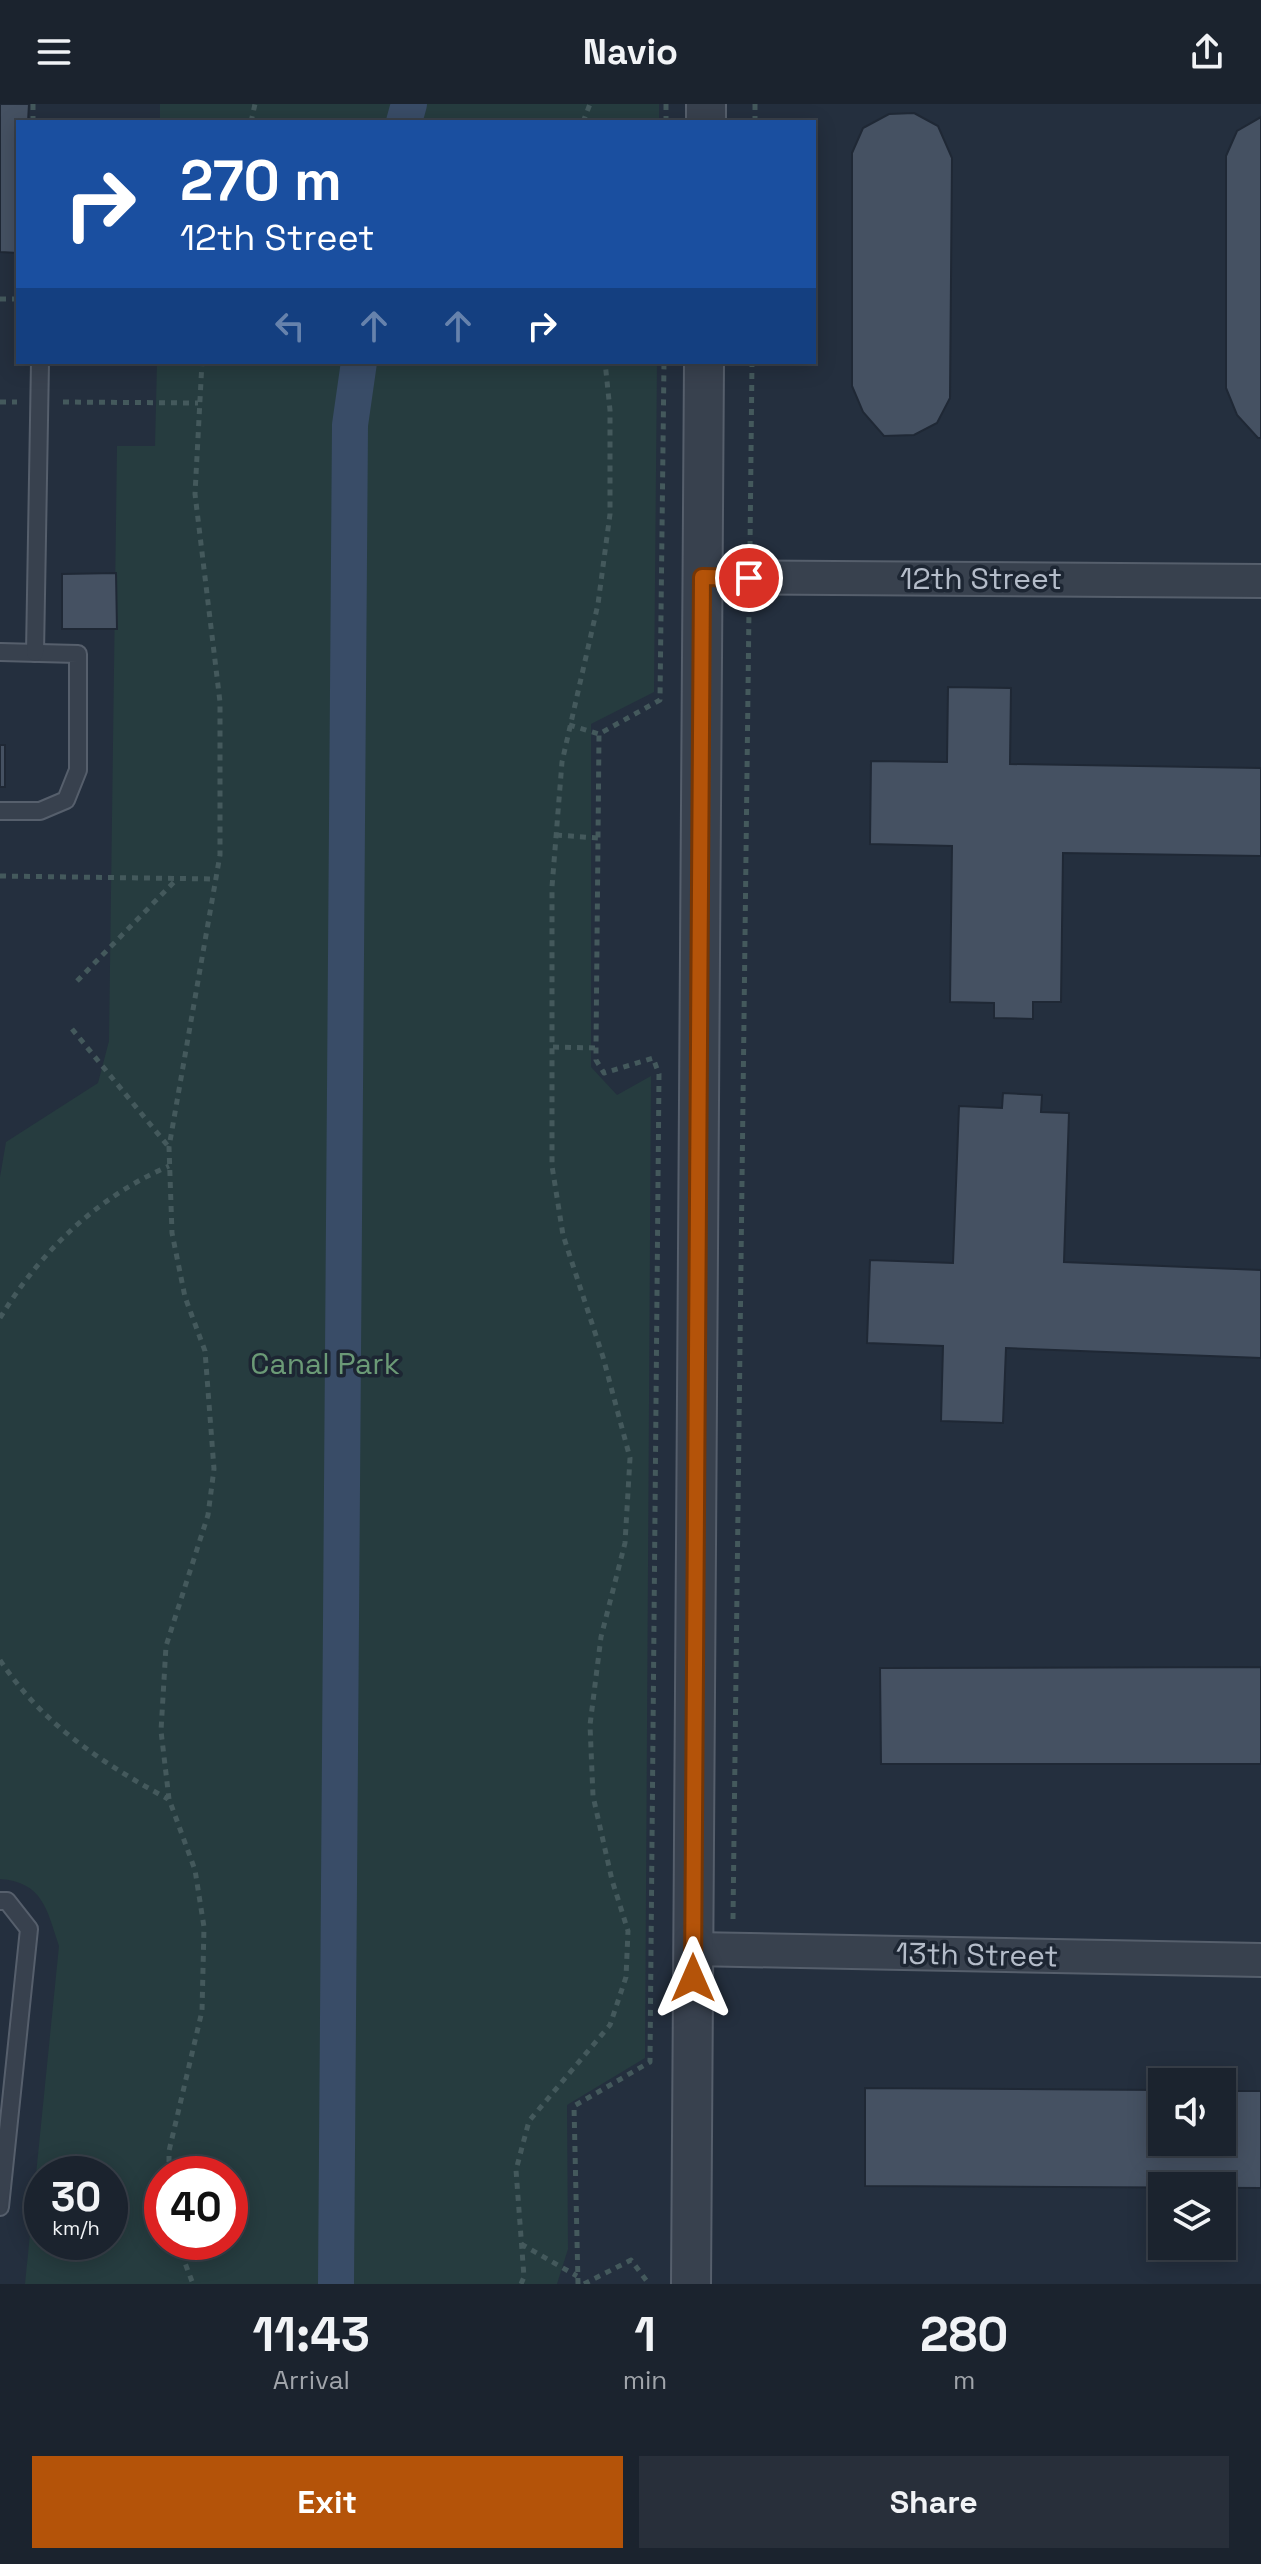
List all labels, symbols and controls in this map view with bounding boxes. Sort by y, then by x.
text: Navio [583,29,678,75]
icon: menu [32,30,76,74]
icon: share [1185,30,1229,74]
text: 270 m [180,145,342,216]
icon: right [48,152,152,256]
text: 12th Street [180,215,375,261]
icon: left [268,304,312,348]
icon: ahead [352,304,396,348]
icon: ahead [436,304,480,348]
icon: right [520,304,564,348]
pin [715,544,783,612]
icon: arrive [727,556,771,600]
street label: 12th Street [900,559,1062,598]
park label: Canal Park [250,1344,400,1383]
street label: 13th Street [896,1934,1058,1975]
position arrow [651,1936,735,2020]
map controls [1148,2068,1236,2260]
button: sound [1148,2068,1236,2156]
speed limit sign: 40 [144,2156,248,2260]
text: 30 [51,2172,101,2223]
button: layers [1148,2172,1236,2260]
text: km/h [52,2215,100,2241]
text: 11:43 [253,2304,370,2365]
text: 1 [634,2304,656,2365]
text: 280 [920,2304,1008,2365]
text: Arrival [273,2363,350,2397]
text: min [623,2363,667,2397]
text: m [953,2363,975,2397]
button: Exit [32,2456,623,2548]
button: Share [639,2456,1229,2548]

